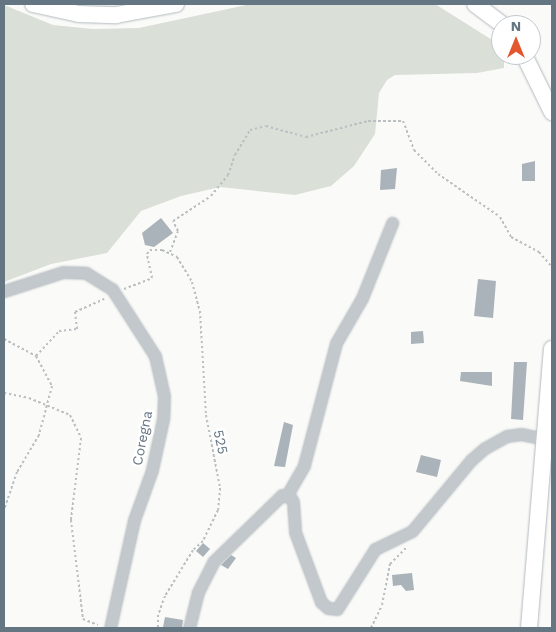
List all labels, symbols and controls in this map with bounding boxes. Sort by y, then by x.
north arrow [491,15,541,65]
text: N [511,18,521,34]
street label: Coregna [128,409,156,467]
street label: 525 [210,428,232,456]

